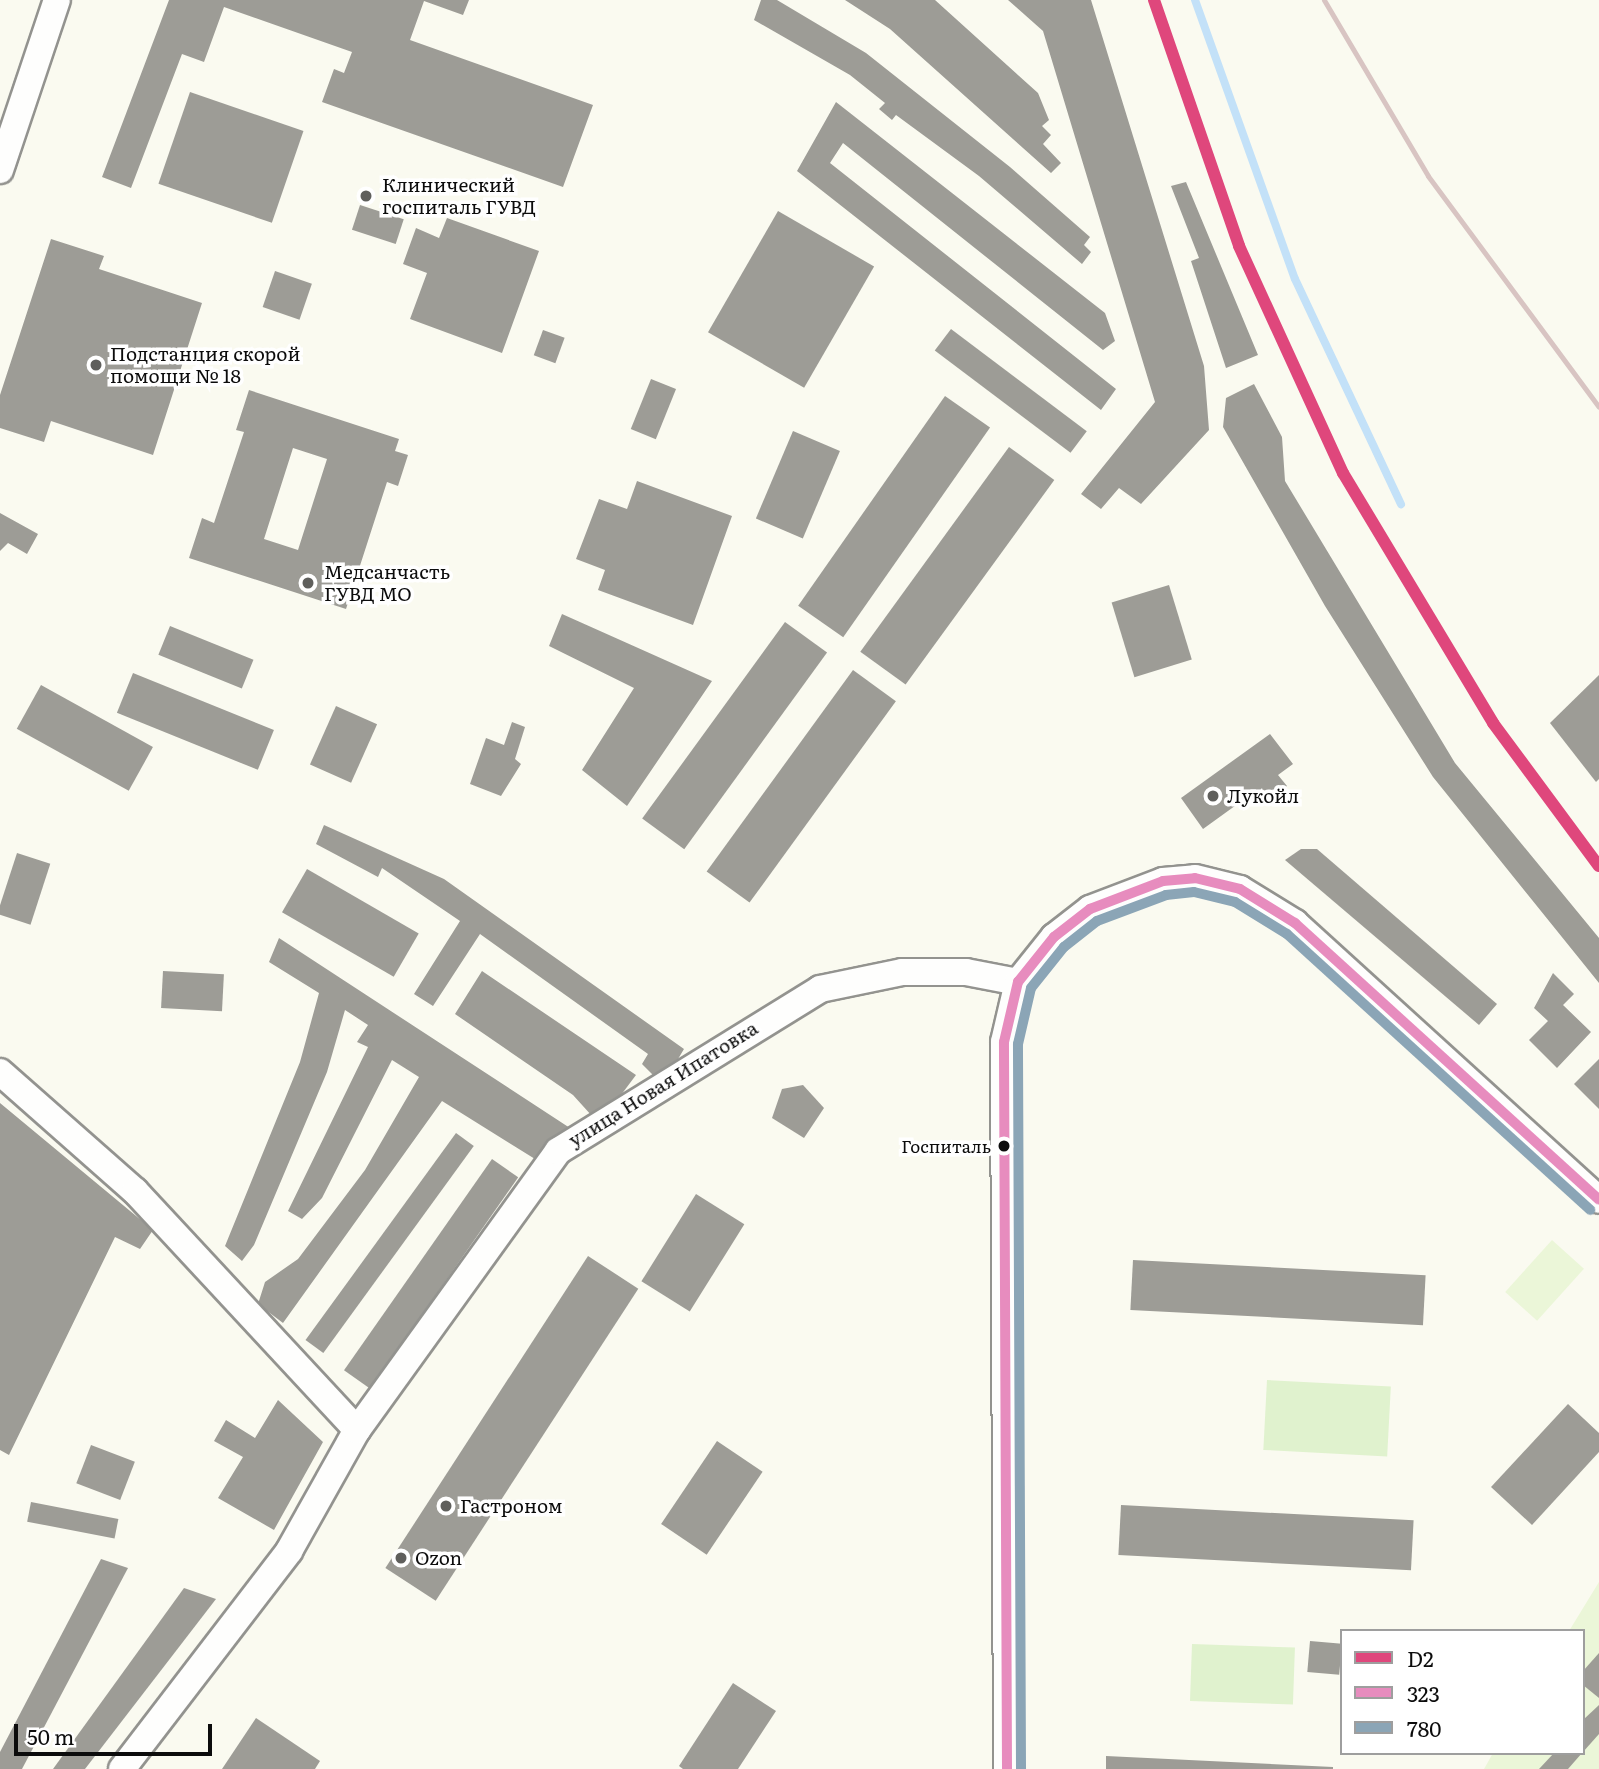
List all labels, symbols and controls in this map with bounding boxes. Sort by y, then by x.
place label: Клинический госпиталь ГУВД [382,174,536,218]
marker: Клинический госпиталь ГУВД [356,186,376,206]
place label: Подстанция скорой помощи № 18 [110,343,300,387]
marker: Подстанция скорой помощи № 18 [88,357,104,373]
place label: Медсанчасть ГУВД МО [324,561,450,605]
marker: Медсанчасть ГУВД МО [298,573,318,593]
place label: Лукойл [1227,785,1299,807]
marker: Лукойл [1205,788,1221,804]
street label: улица Новая Ипатовка [564,1016,762,1152]
place label: Госпиталь [901,1136,991,1156]
marker: Госпиталь [997,1139,1011,1153]
place label: Гастроном [460,1495,563,1517]
marker: Гастроном [438,1498,454,1514]
place label: Ozon [415,1547,462,1569]
marker: Ozon [393,1550,409,1566]
legend [1340,1629,1585,1755]
text: D2 [1407,1642,1434,1673]
text: 323 [1407,1677,1440,1708]
scale bar [18,1710,215,1754]
text: 780 [1407,1712,1441,1743]
text: 50 m [27,1720,74,1751]

